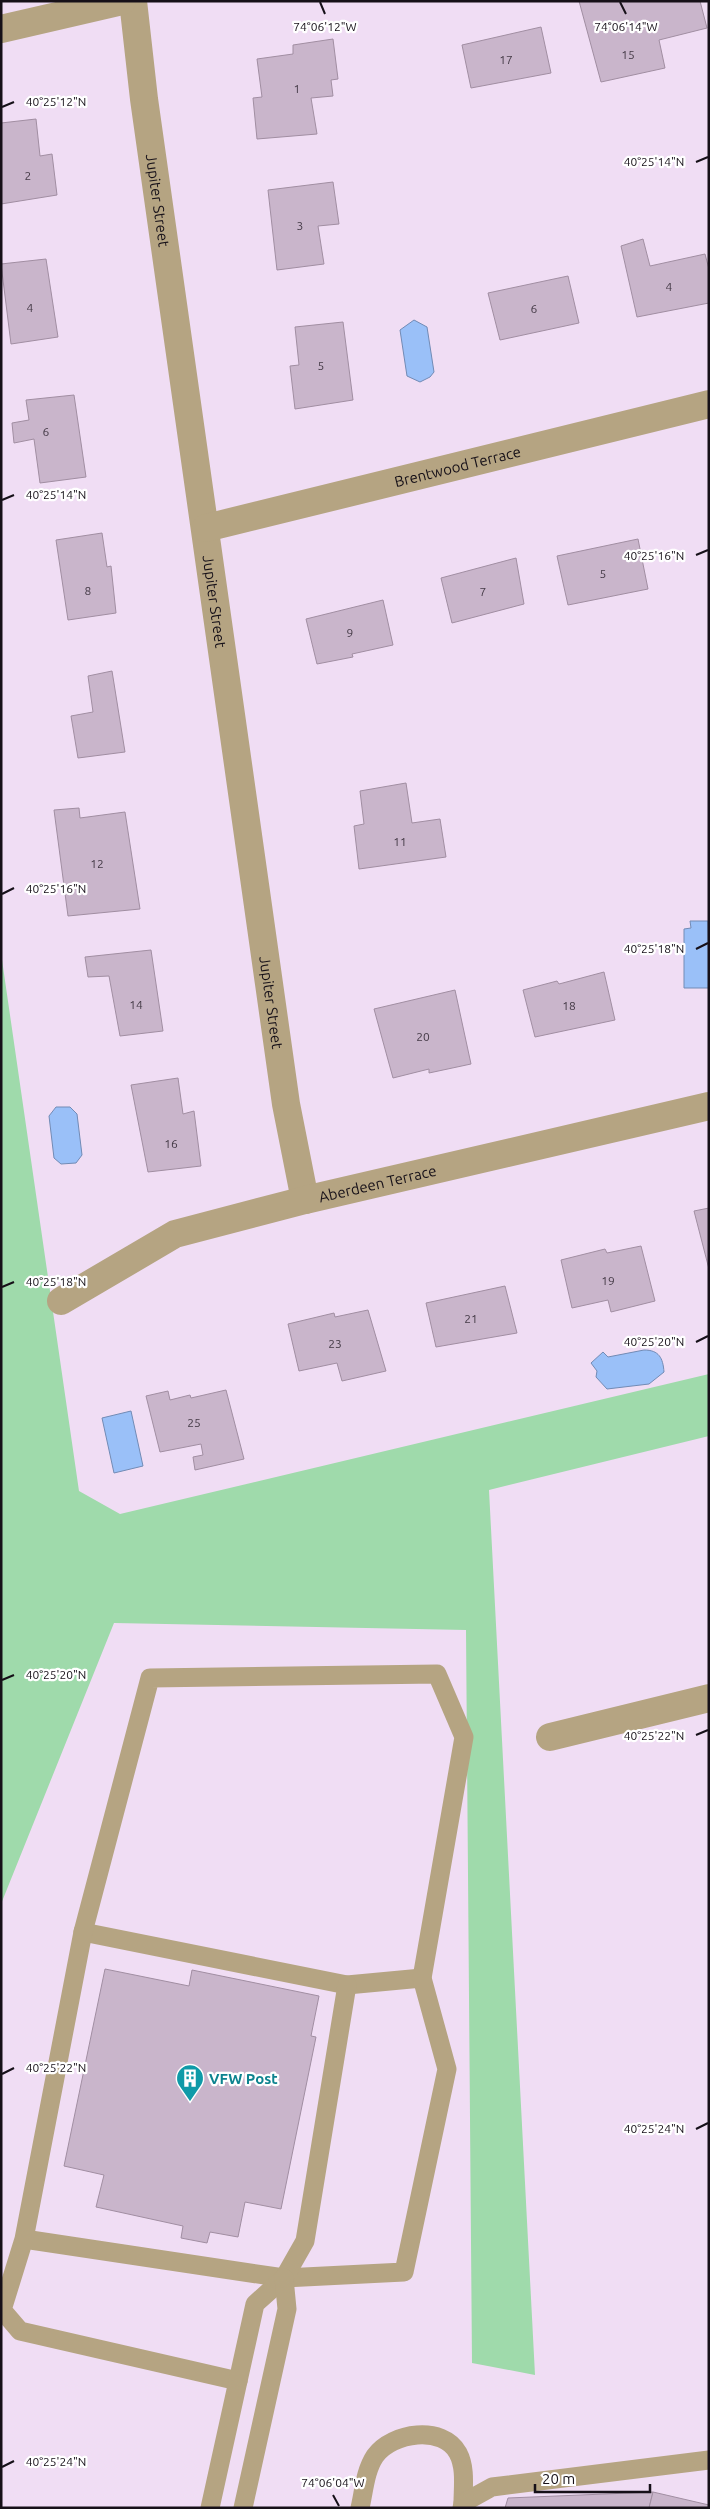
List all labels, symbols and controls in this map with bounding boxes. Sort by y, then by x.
text: 74°06'12"W [293,20,357,33]
text: 74°06'14"W [594,20,658,33]
house number: 15 [621,48,635,61]
house number: 17 [499,53,513,66]
house number: 1 [294,82,300,95]
text: 40°25'12"N [26,95,86,108]
street label: Jupiter Street [143,153,173,248]
text: 40°25'14"N [624,155,684,168]
house number: 2 [25,169,31,182]
house number: 3 [297,219,303,232]
house number: 4 [666,280,673,293]
house number: 4 [27,301,34,314]
house number: 6 [531,302,538,315]
house number: 5 [318,359,324,372]
house number: 6 [43,425,50,438]
street label: Brentwood Terrace [393,442,522,490]
text: 40°25'14"N [26,488,86,501]
text: 40°25'16"N [624,549,684,562]
street label: Jupiter Street [200,554,230,649]
house number: 5 [600,567,606,580]
house number: 8 [85,584,92,597]
house number: 7 [480,585,486,598]
house number: 9 [347,626,353,639]
house number: 11 [393,835,407,848]
house number: 12 [90,857,104,870]
text: 40°25'16"N [26,882,86,895]
text: 40°25'18"N [624,942,684,955]
street label: Jupiter Street [257,955,287,1050]
house number: 14 [129,998,143,1011]
house number: 18 [562,999,576,1012]
house number: 20 [416,1030,430,1043]
house number: 16 [164,1137,178,1150]
street label: Aberdeen Terrace [317,1161,438,1205]
house number: 19 [601,1274,615,1287]
text: 40°25'18"N [26,1275,86,1288]
house number: 21 [464,1312,478,1325]
text: 40°25'20"N [624,1335,684,1348]
house number: 23 [328,1337,342,1350]
house number: 25 [187,1416,201,1429]
text: 40°25'20"N [26,1668,86,1681]
text: 40°25'22"N [624,1729,684,1742]
text: 40°25'22"N [26,2061,86,2074]
building icon: VFW Post [175,2063,205,2102]
place label: VFW Post [209,2070,278,2087]
text: 40°25'24"N [624,2122,684,2135]
text: 40°25'24"N [26,2455,86,2468]
scale bar [535,2462,650,2494]
text: 20 m [542,2470,575,2487]
text: 74°06'04"W [301,2476,365,2489]

